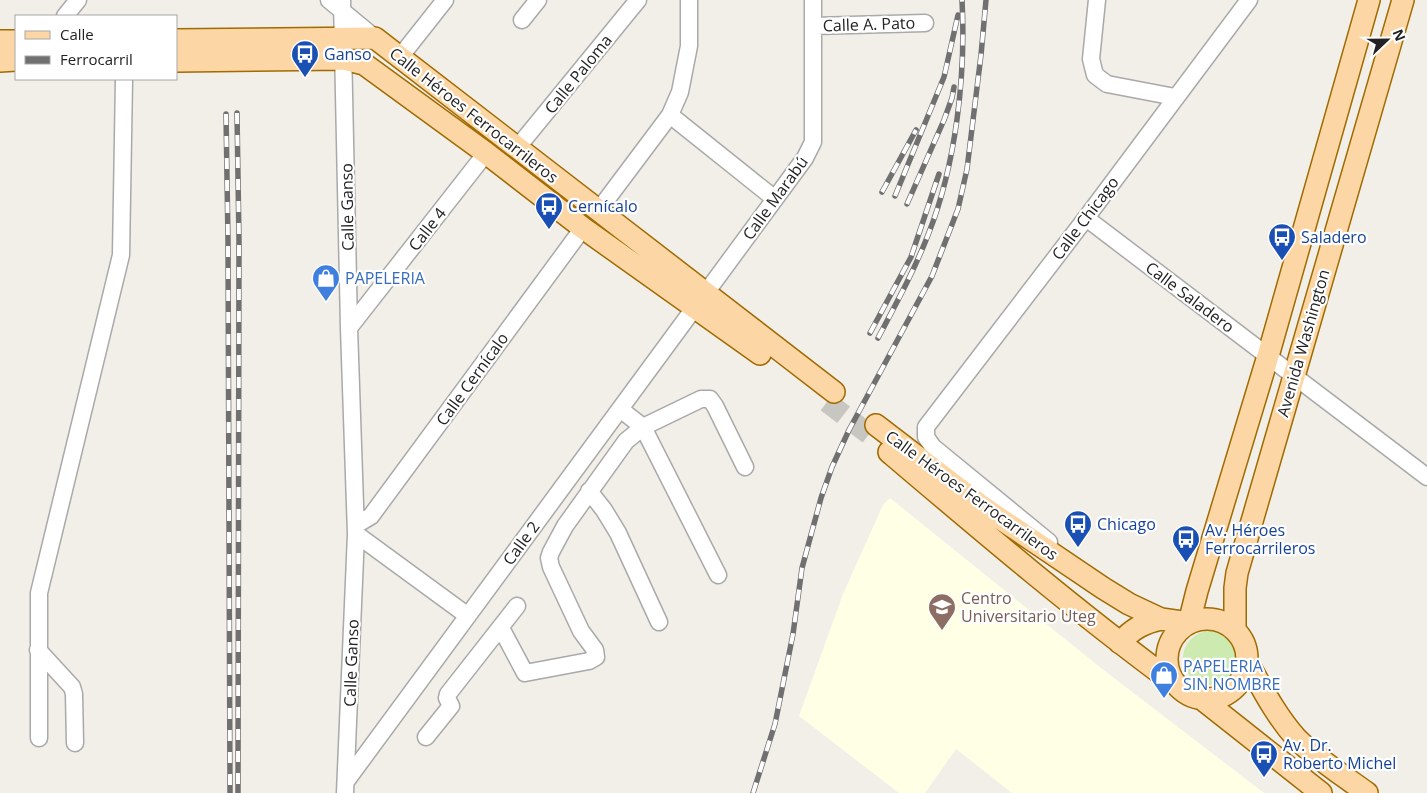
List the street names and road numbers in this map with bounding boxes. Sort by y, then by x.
street label: Calle A. Pato [822,11,916,37]
street label: Calle Paloma [539,30,617,118]
street label: Calle Héroes Ferrocarrileros [385,42,563,188]
street label: Calle Marabú [737,152,813,244]
street label: Calle Ganso [335,163,359,251]
street label: Calle Chicago [1046,172,1124,264]
street label: Calle 4 [403,203,451,255]
street label: Calle Saladero [1141,256,1239,338]
street label: Avenida Washington [1271,267,1335,419]
street label: Calle Cernícalo [431,328,513,430]
street label: Calle Héroes Ferrocarrileros [881,425,1063,565]
street label: Calle 2 [498,517,544,569]
street label: Calle Ganso [338,619,364,707]

